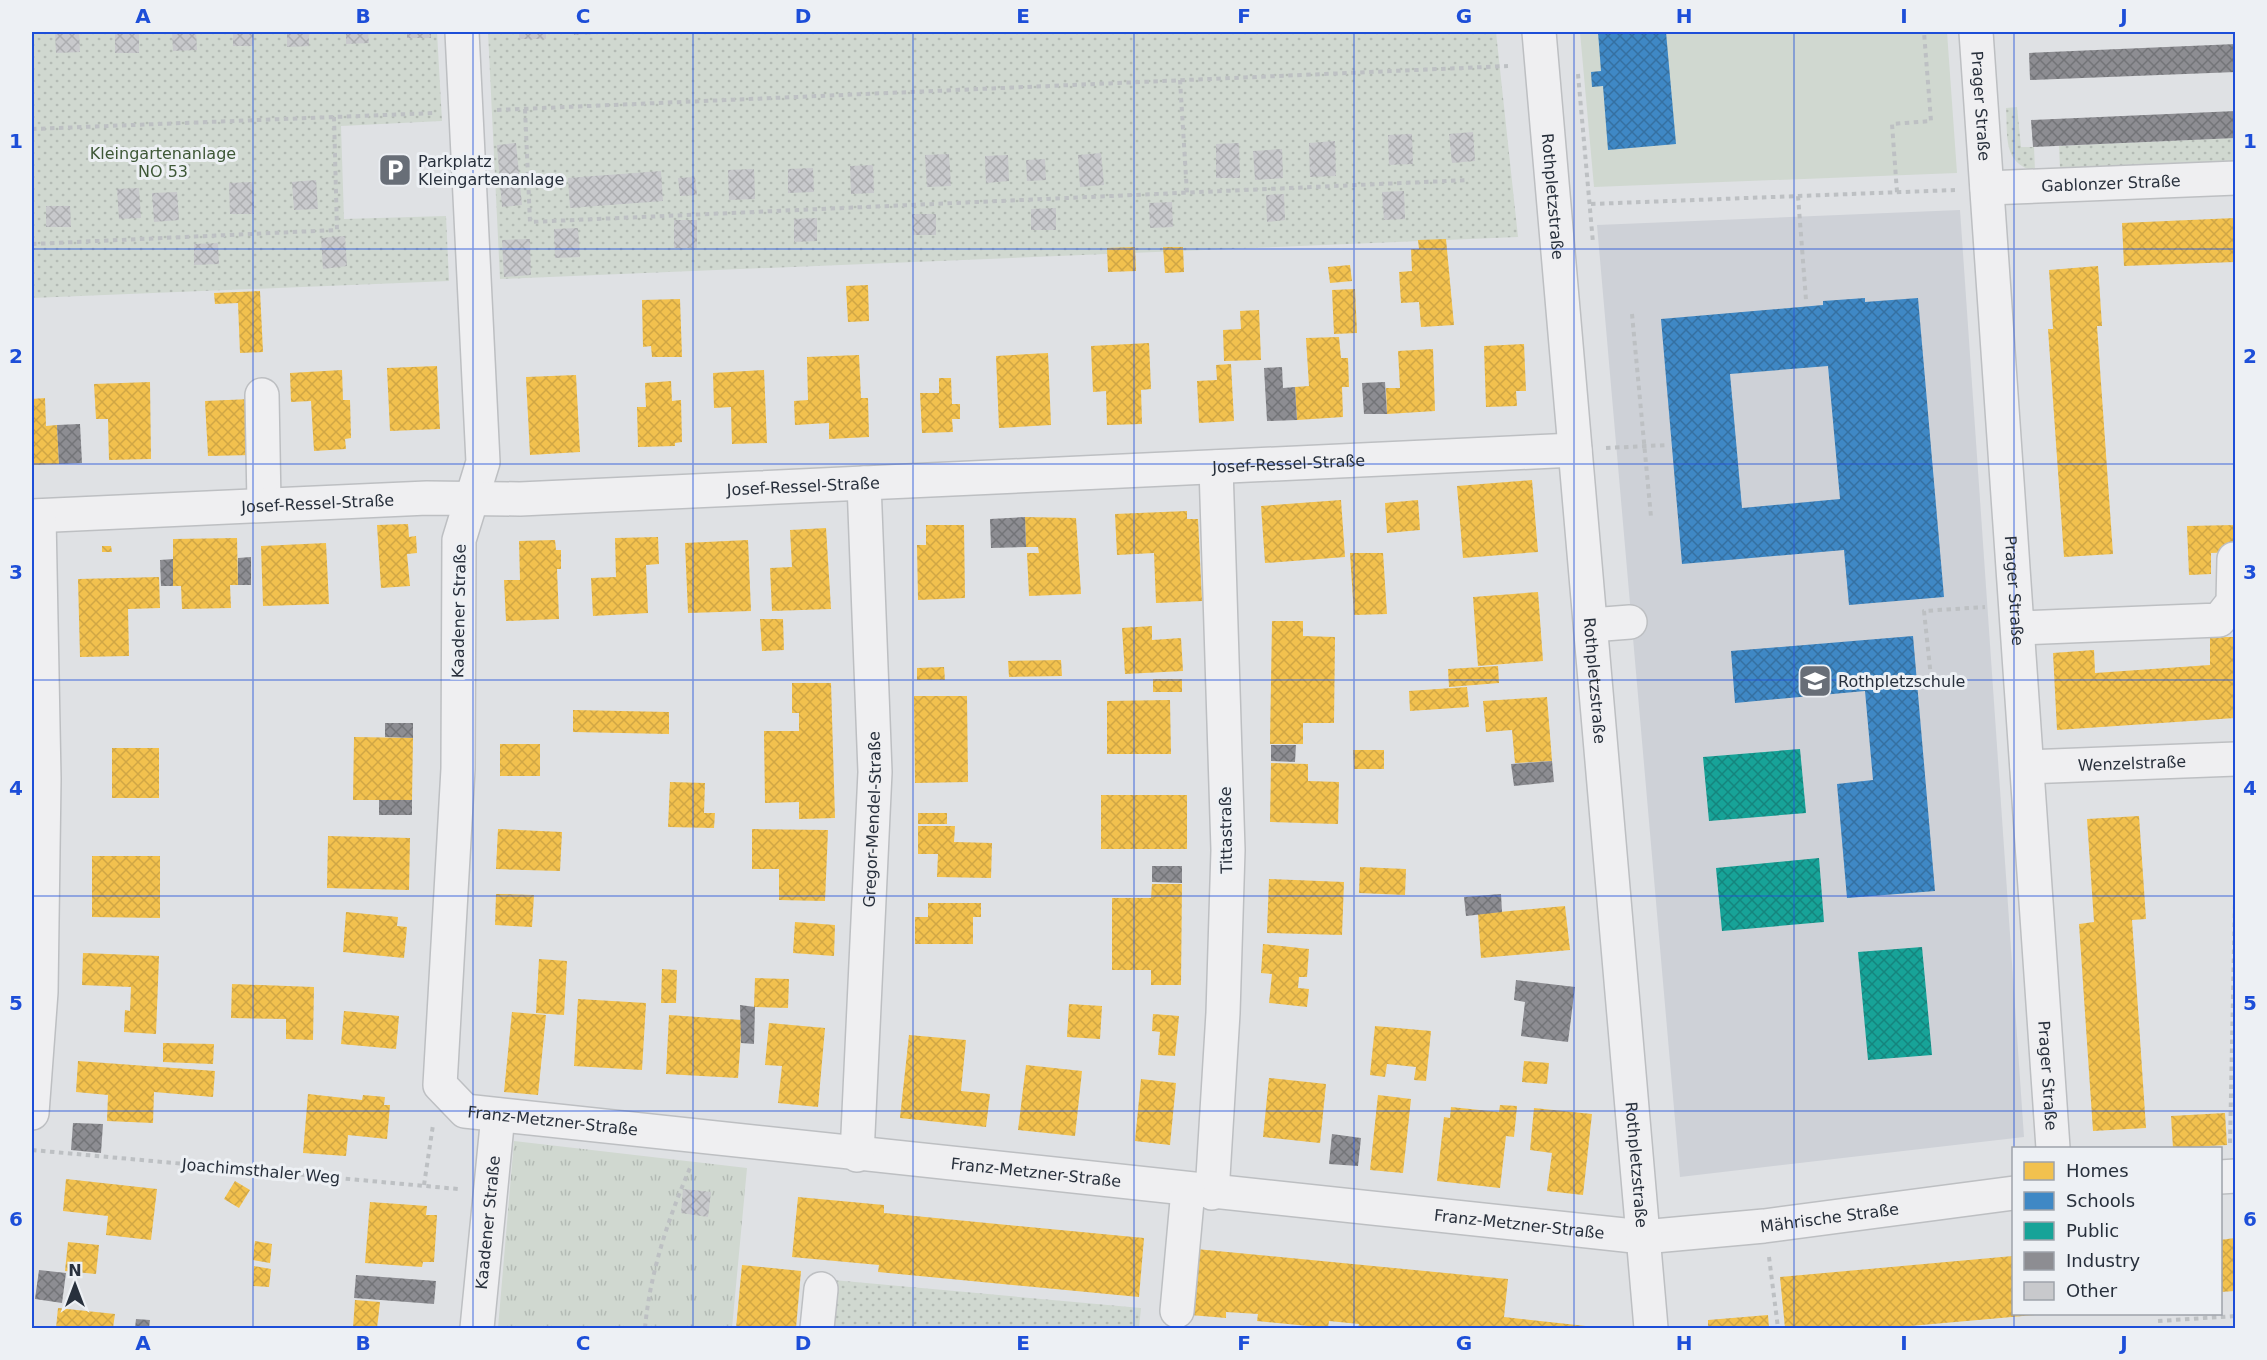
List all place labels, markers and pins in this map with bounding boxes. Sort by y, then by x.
parking icon: Parkplatz Kleingartenanlage [377,152,413,188]
place label: Parkplatz Kleingartenanlage [418,152,564,189]
school or university icon: Rothpletzschule [1797,663,1833,699]
place label: Rothpletzschule [1838,672,1965,691]

